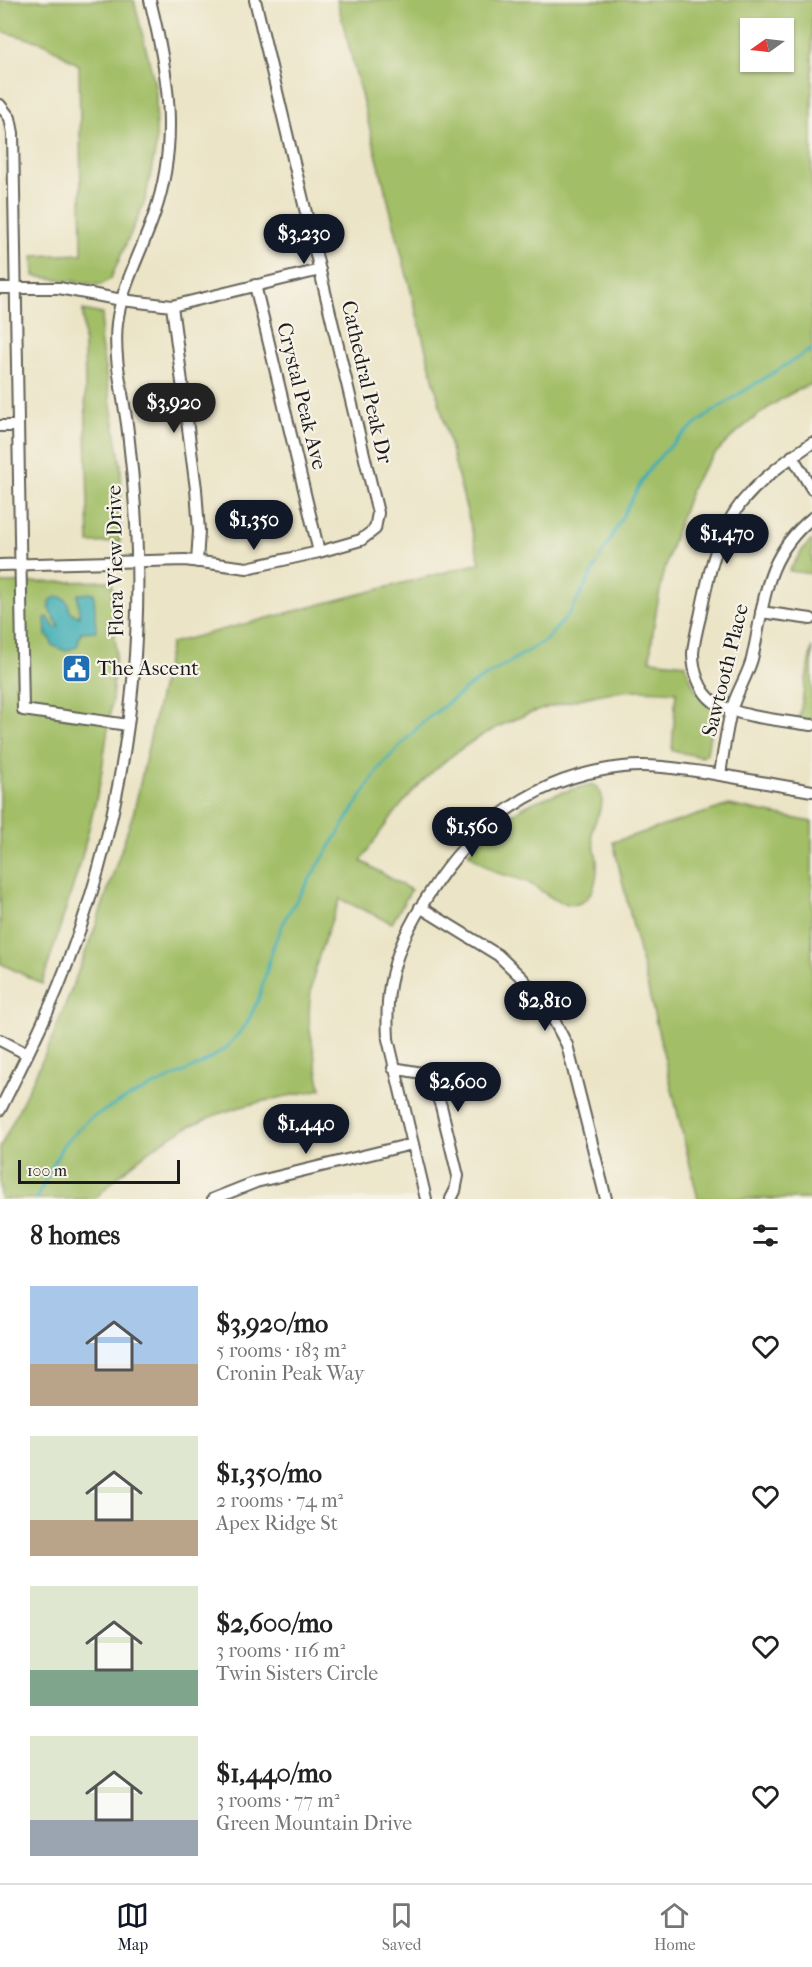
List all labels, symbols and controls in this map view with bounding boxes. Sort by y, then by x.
north arrow [740,18,794,72]
map controls [740,18,794,72]
pin: $3,230 [255,214,353,265]
text: $3,230 [278,222,330,245]
street label: Cathedral Peak Dr [337,298,397,466]
street label: Crystal Peak Ave [272,320,332,472]
pin: $3,920 [125,383,223,434]
text: $3,920 [147,391,201,414]
street label: Flora View Drive [102,485,128,637]
pin: $1,350 [205,500,303,551]
text: $1,350 [229,508,279,531]
pin: $1,470 [678,514,776,565]
text: $1,470 [700,522,754,545]
street label: Sawtooth Place [697,601,753,739]
public building icon: The Ascent [60,652,92,684]
place label: The Ascent [97,656,199,680]
pin: $1,560 [423,807,521,858]
text: $1,560 [446,815,498,838]
pin: $2,810 [496,981,594,1032]
text: $2,810 [518,989,572,1012]
pin: $2,600 [409,1062,507,1113]
text: $2,600 [429,1070,487,1093]
pin: $1,440 [257,1104,355,1155]
text: $1,440 [277,1112,335,1135]
scale bar [18,1157,180,1184]
text: 100 m [27,1161,67,1180]
icon: filters [749,1219,782,1252]
text: 8 homes [30,1220,120,1251]
text: $3,920/mo [216,1308,328,1339]
icon: home [78,1310,150,1382]
icon: heart [749,1330,782,1363]
text: 5 rooms · 183 m² [216,1339,346,1362]
text: Cronin Peak Way [216,1362,364,1385]
text: $1,350/mo [216,1458,322,1489]
icon: home [78,1460,150,1532]
icon: heart [749,1480,782,1513]
text: 2 rooms · 74 m² [216,1489,343,1512]
text: Apex Ridge St [216,1512,338,1535]
text: $2,600/mo [216,1608,333,1639]
icon: home [78,1610,150,1682]
icon: heart [749,1630,782,1663]
text: 3 rooms · 116 m² [216,1639,345,1662]
text: Twin Sisters Circle [216,1662,378,1685]
text: $1,440/mo [216,1758,332,1789]
icon: home [78,1760,150,1832]
icon: heart [749,1780,782,1813]
text: 3 rooms · 77 m² [216,1789,340,1812]
text: Green Mountain Drive [216,1812,412,1835]
tab: Map [116,1899,149,1954]
tab: Saved [382,1899,422,1954]
tab: Home [654,1899,696,1954]

